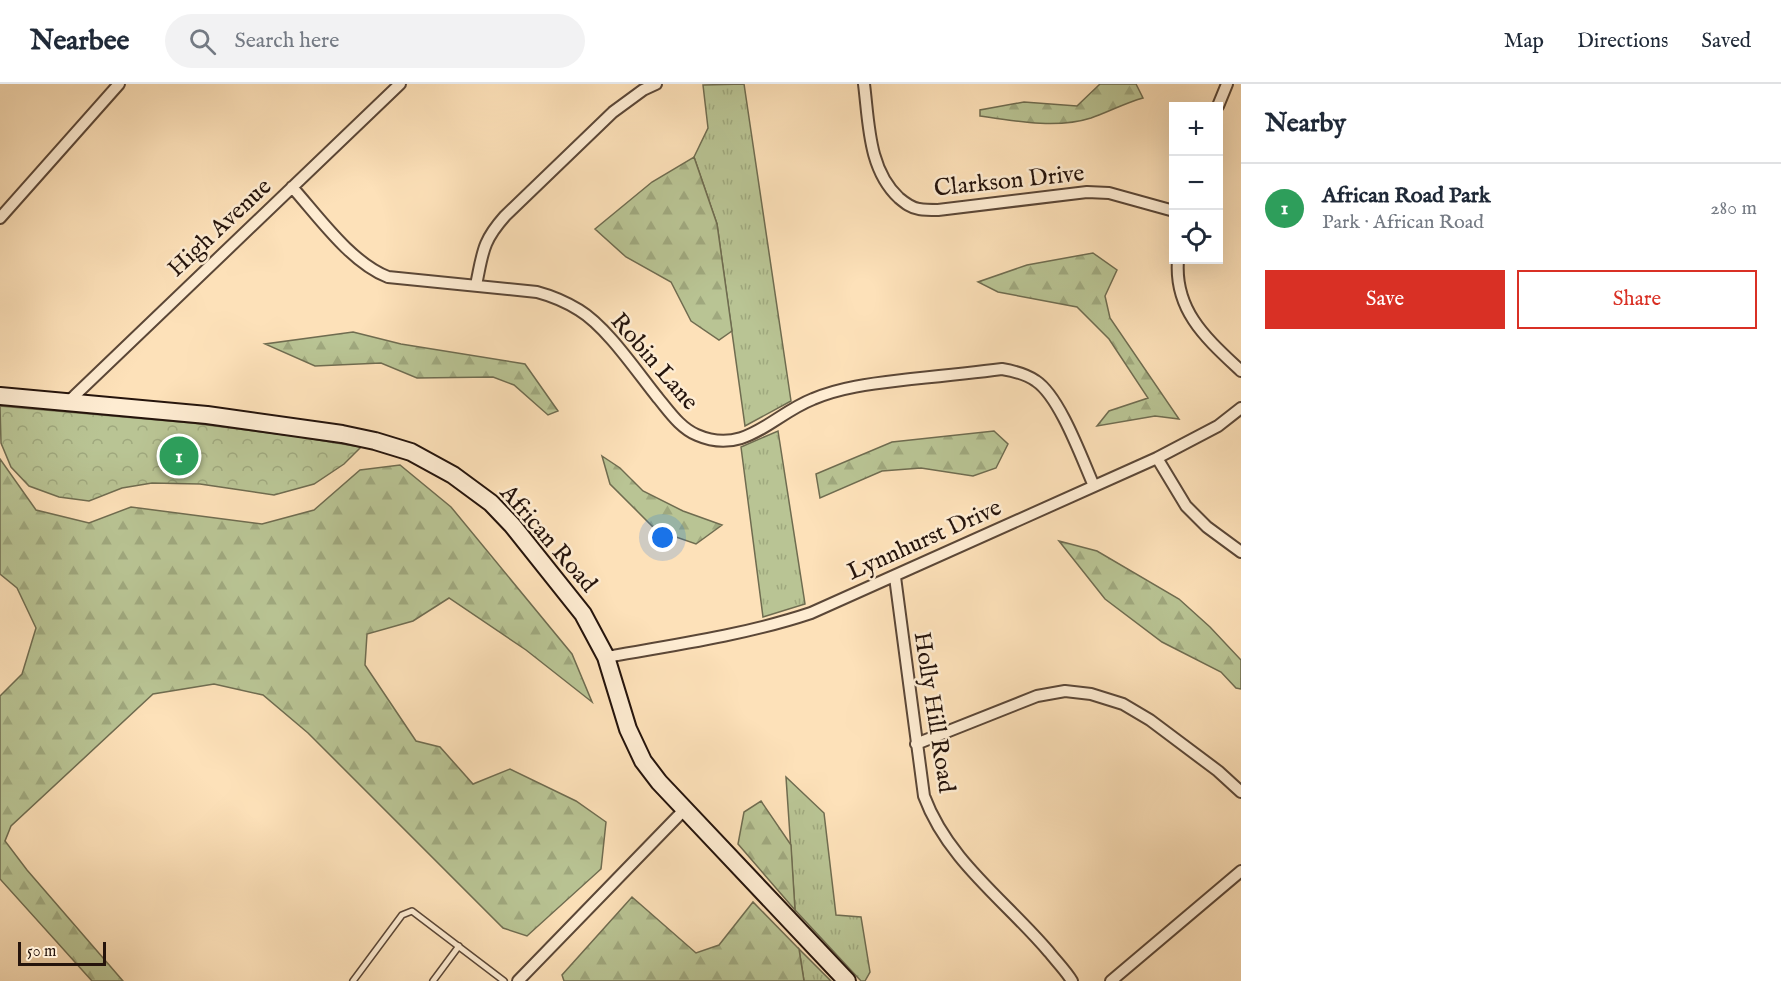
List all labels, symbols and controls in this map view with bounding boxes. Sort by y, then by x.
search box [165,14,585,68]
text: Nearbee [30,24,129,59]
icon: search [186,25,219,58]
text: Search here [234,27,339,55]
text: Map [1504,28,1544,55]
text: Directions [1577,28,1668,55]
text: Saved [1701,28,1751,55]
map controls [1169,102,1223,264]
button: + [1169,102,1223,156]
text: Nearby [1265,107,1346,140]
button: − [1169,156,1223,210]
street label: Clarkson Drive [933,158,1086,205]
street label: High Avenue [161,172,279,284]
text: African Road Park [1322,182,1491,210]
text: 1 [1281,196,1288,221]
text: 280 m [1710,196,1757,221]
button: locate [1169,210,1223,264]
text: Park · African Road [1322,210,1484,235]
button: Save [1265,270,1505,329]
button: Share [1517,270,1757,329]
street label: Robin Lane [603,307,705,417]
pin: 1 [160,434,198,478]
street label: African Road [492,478,603,599]
street label: Lynnhurst Drive [843,493,1007,588]
your location [648,523,677,552]
street label: Holly Hill Road [905,629,962,795]
scale bar [18,939,106,966]
text: 50 m [27,942,56,962]

